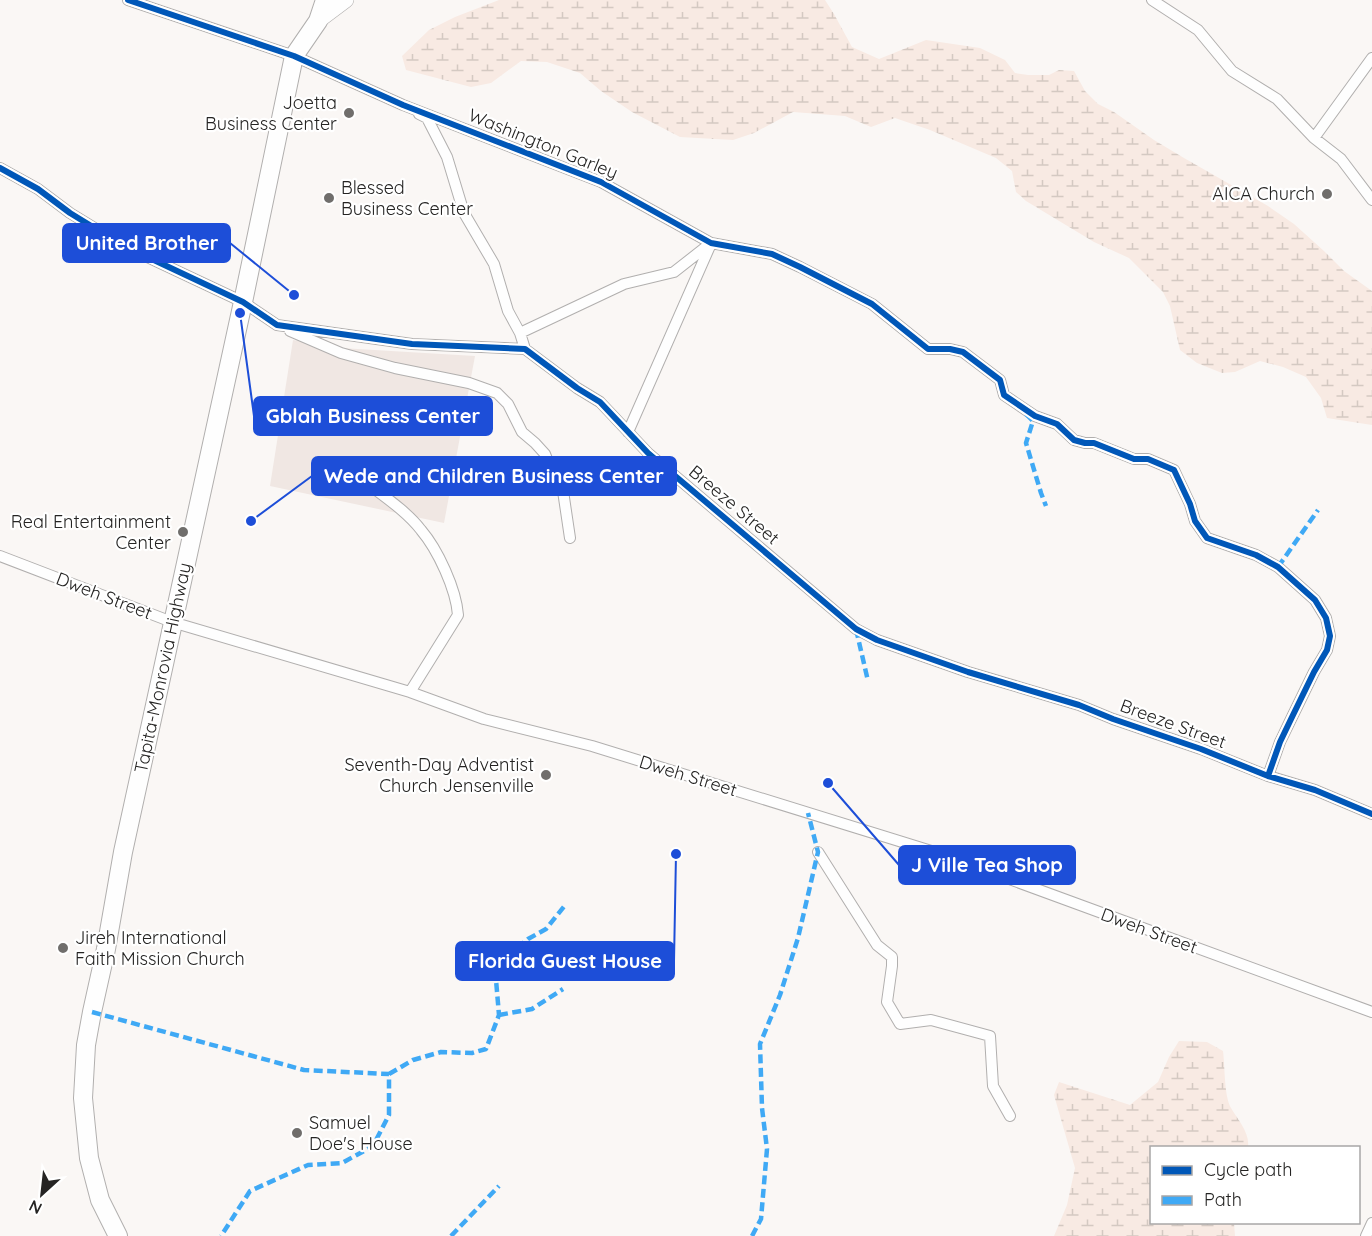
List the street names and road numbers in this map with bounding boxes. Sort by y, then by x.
street label: Washington Garley [465,103,621,184]
street label: Breeze Street [684,460,784,549]
street label: Tapita-Monrovia Highway [129,561,196,775]
street label: Dweh Street [53,567,155,624]
street label: Breeze Street [1117,694,1229,753]
street label: Dweh Street [636,750,740,801]
street label: Dweh Street [1098,902,1201,959]

